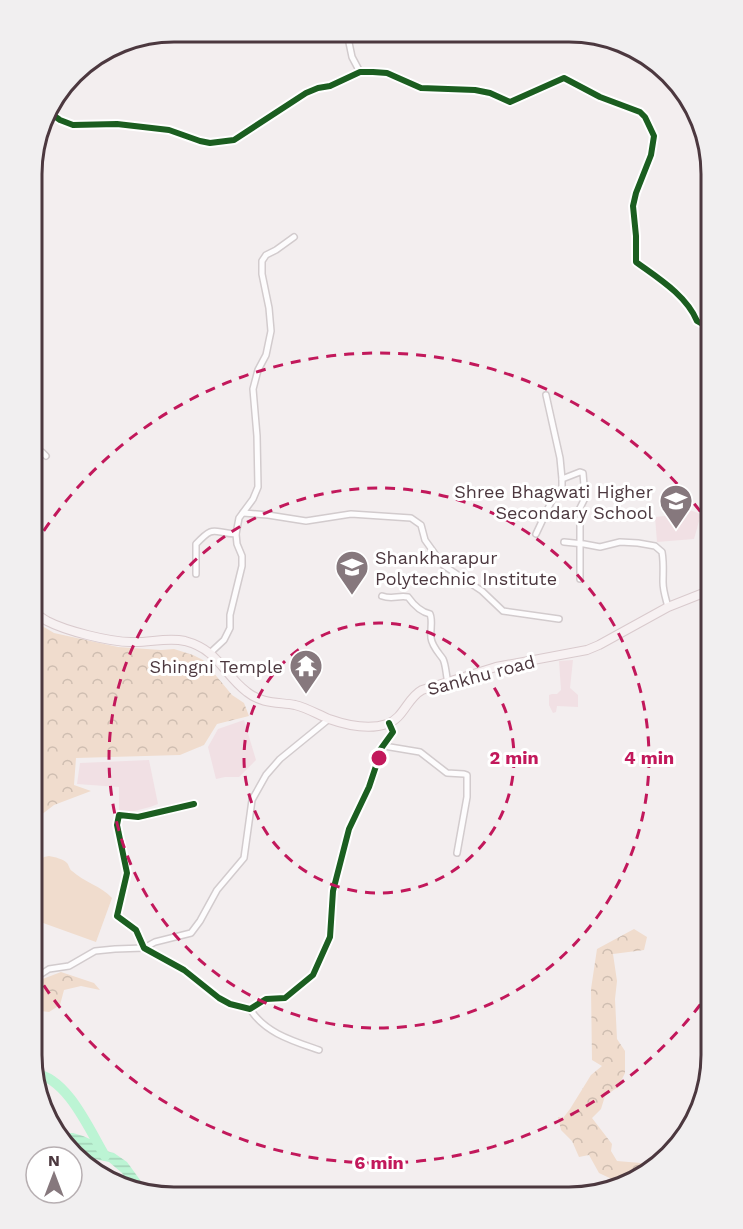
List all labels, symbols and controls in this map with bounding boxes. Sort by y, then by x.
place label: Shree Bhagwati Higher Secondary School [454,481,653,523]
school or university icon: Shree Bhagwati Higher Secondary School [658,483,694,530]
place label: Shankharapur Polytechnic Institute [375,547,557,589]
school or university icon: Shankharapur Polytechnic Institute [334,549,370,596]
temple icon: Shingni Temple [288,648,324,695]
street label: Sankhu road [425,651,537,699]
place label: Shingni Temple [150,656,283,677]
text: 2 min [489,747,539,768]
text: 4 min [624,747,674,768]
centre of rings [369,748,389,768]
north arrow [24,1145,84,1205]
text: N [48,1151,60,1170]
text: 6 min [354,1152,404,1173]

